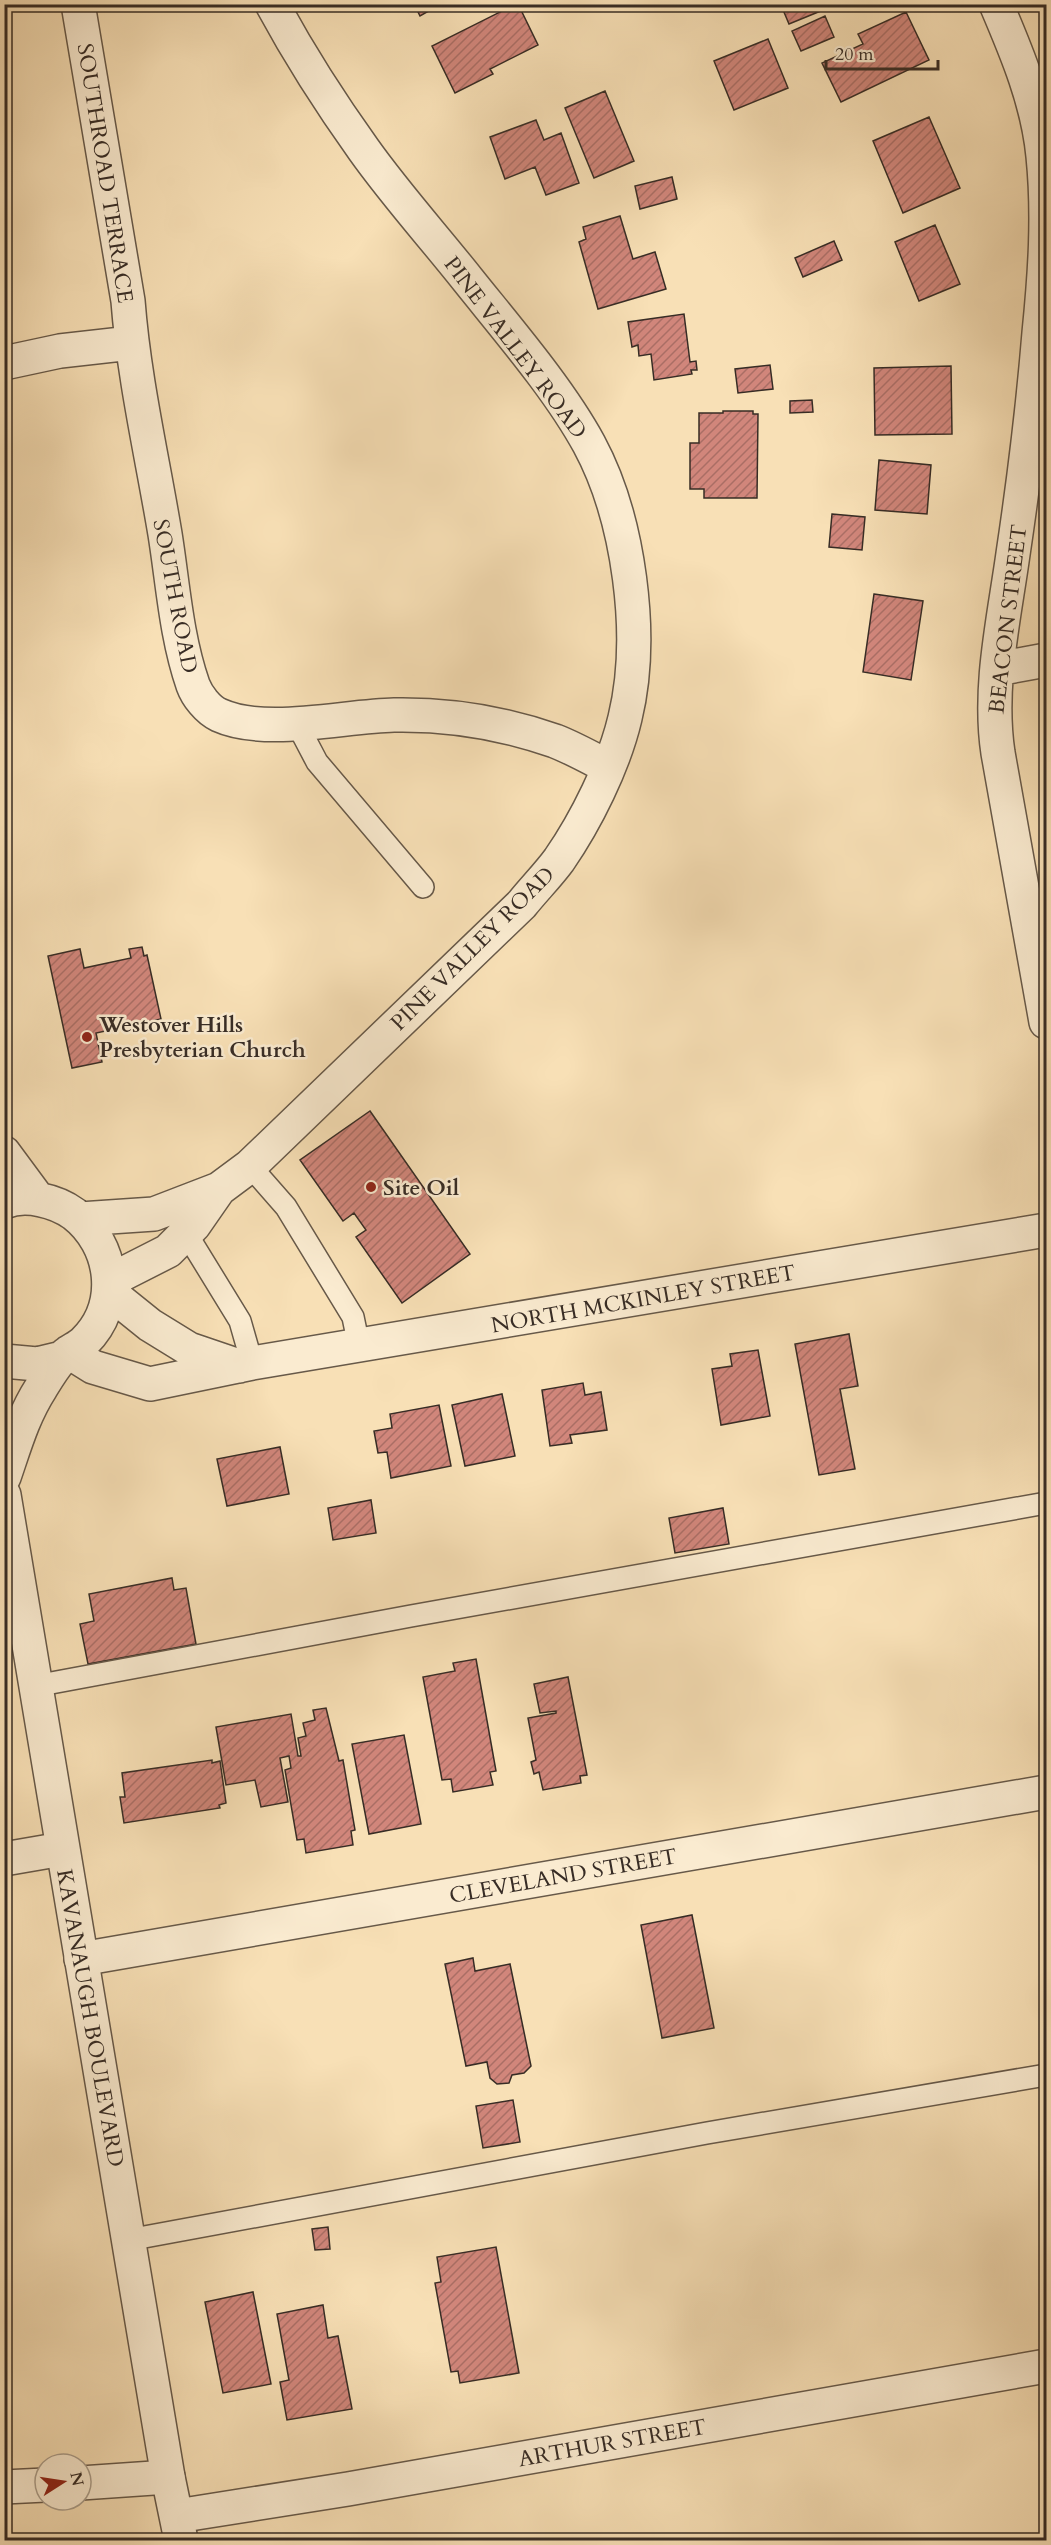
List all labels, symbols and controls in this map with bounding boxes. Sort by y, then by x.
scale bar [826,33,938,71]
street label: SOUTHROAD TERRACE [70,41,140,305]
text: 20 m [835,42,874,67]
street label: PINE VALLEY ROAD [437,250,594,445]
street label: SOUTH ROAD [145,517,205,676]
street label: BEACON STREET [982,523,1034,715]
street label: PINE VALLEY ROAD [384,860,561,1037]
place label: Westover Hills Presbyterian Church [98,1010,306,1065]
marker: Westover Hills Presbyterian Church [80,1030,94,1044]
place label: Site Oil [383,1173,460,1203]
marker: Site Oil [364,1180,378,1194]
street label: NORTH MCKINLEY STREET [489,1257,798,1341]
street label: CLEVELAND STREET [447,1841,679,1911]
street label: KAVANAUGH BOULEVARD [49,1867,131,2169]
street label: ARTHUR STREET [516,2412,708,2474]
north arrow [33,2452,93,2512]
text: N [64,2470,89,2488]

